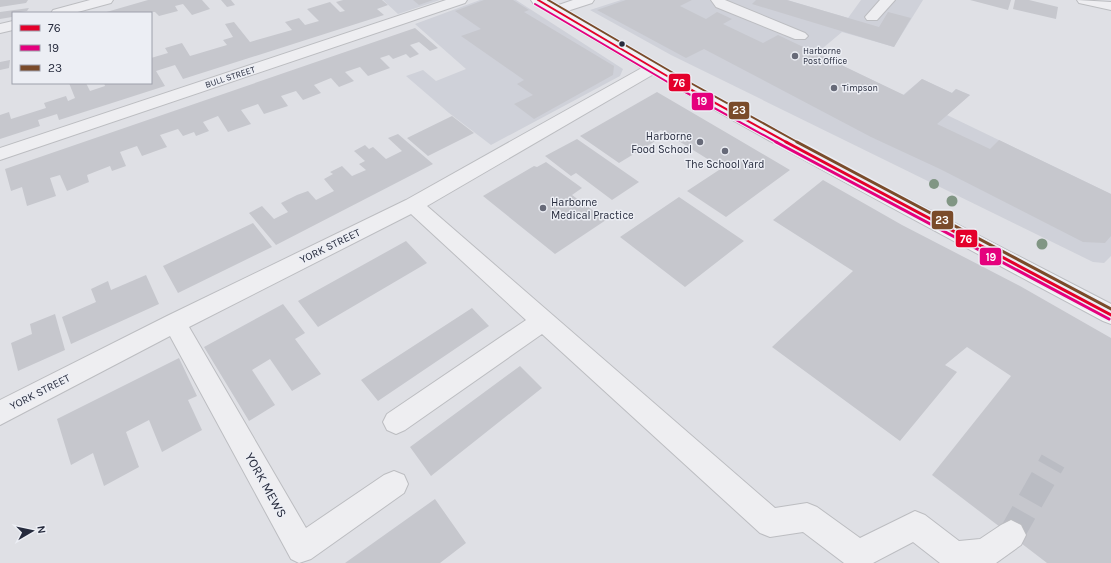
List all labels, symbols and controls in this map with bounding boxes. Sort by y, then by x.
legend [12,12,152,84]
text: 76 [48,21,61,35]
unlabelled marker [617,39,627,49]
text: 19 [48,41,59,55]
place label: Harborne Post Office [803,46,847,66]
marker: Harborne Post Office [790,51,800,61]
text: 23 [48,61,62,75]
street label: BULL STREET [204,64,257,90]
line badge: 76 [668,73,691,92]
text: 76 [673,77,685,90]
marker: Timpson [829,83,839,93]
place label: Timpson [842,83,878,93]
line badge: 19 [691,92,714,111]
text: 19 [697,95,708,108]
line badge: 23 [728,101,750,120]
text: 23 [732,104,746,117]
place label: Harborne Food School [631,130,692,156]
marker: Harborne Food School [695,137,705,147]
marker: The School Yard [720,146,730,156]
place label: The School Yard [686,158,765,171]
place label: Harborne Medical Practice [551,196,634,222]
marker: Harborne Medical Practice [538,203,548,213]
line badge: 23 [931,210,954,230]
text: 23 [935,214,949,227]
street label: YORK STREET [298,226,363,266]
line badge: 76 [955,229,978,248]
text: 76 [960,233,972,246]
line badge: 19 [979,247,1002,266]
text: 19 [986,251,997,264]
street label: YORK STREET [8,371,73,413]
street label: YORK MEWS [242,450,290,520]
north arrow [12,511,52,551]
text: N [34,525,48,534]

